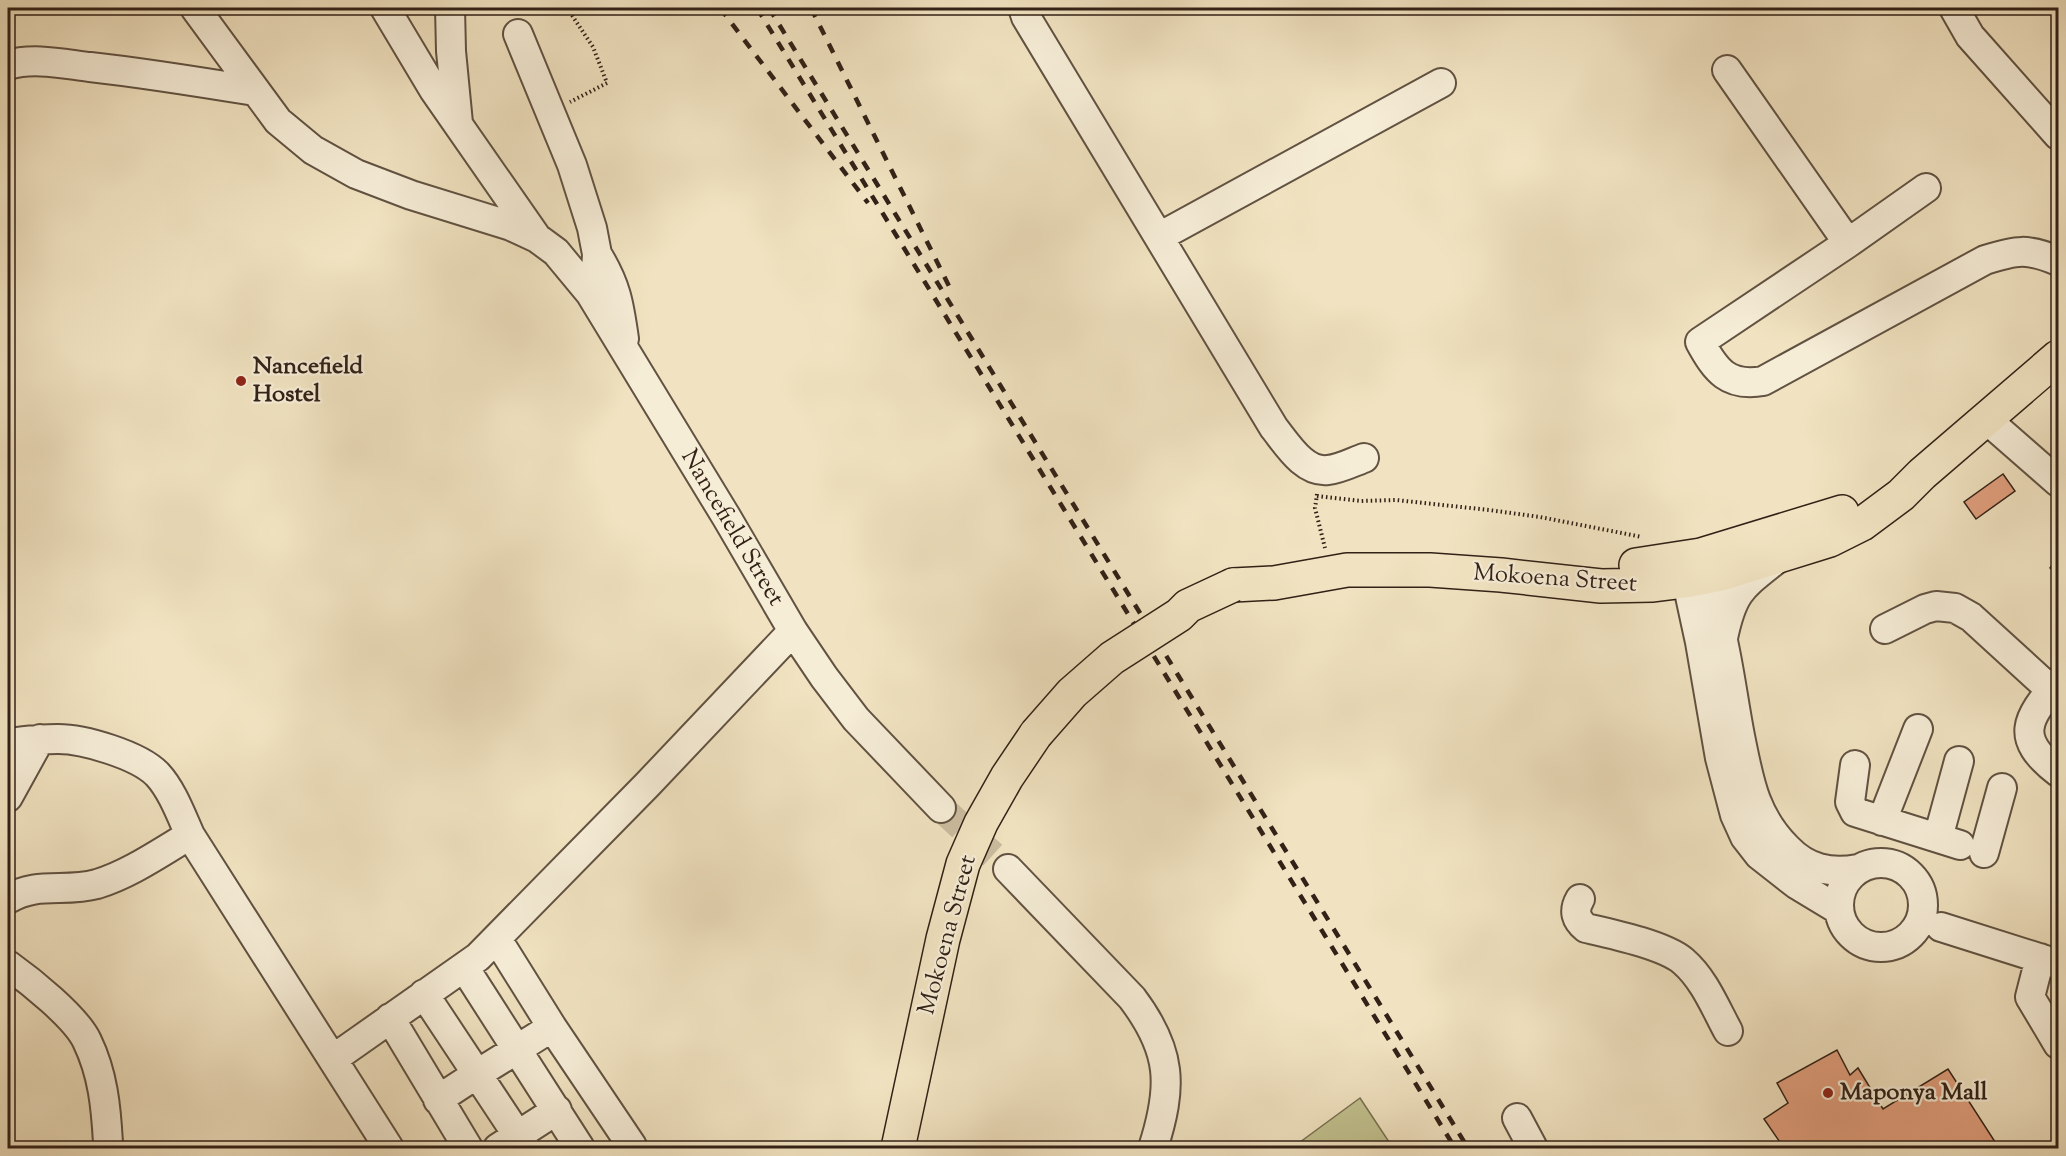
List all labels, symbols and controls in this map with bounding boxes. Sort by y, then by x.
place label: Nancefield Hostel [253,350,364,412]
marker: Nancefield Hostel [234,374,248,388]
street label: Nancefield Street [672,443,792,613]
street label: Mokoena Street [1472,556,1638,602]
street label: Mokoena Street [910,851,986,1019]
place label: Maponya Mall [1840,1076,1988,1110]
marker: Maponya Mall [1821,1086,1835,1100]

